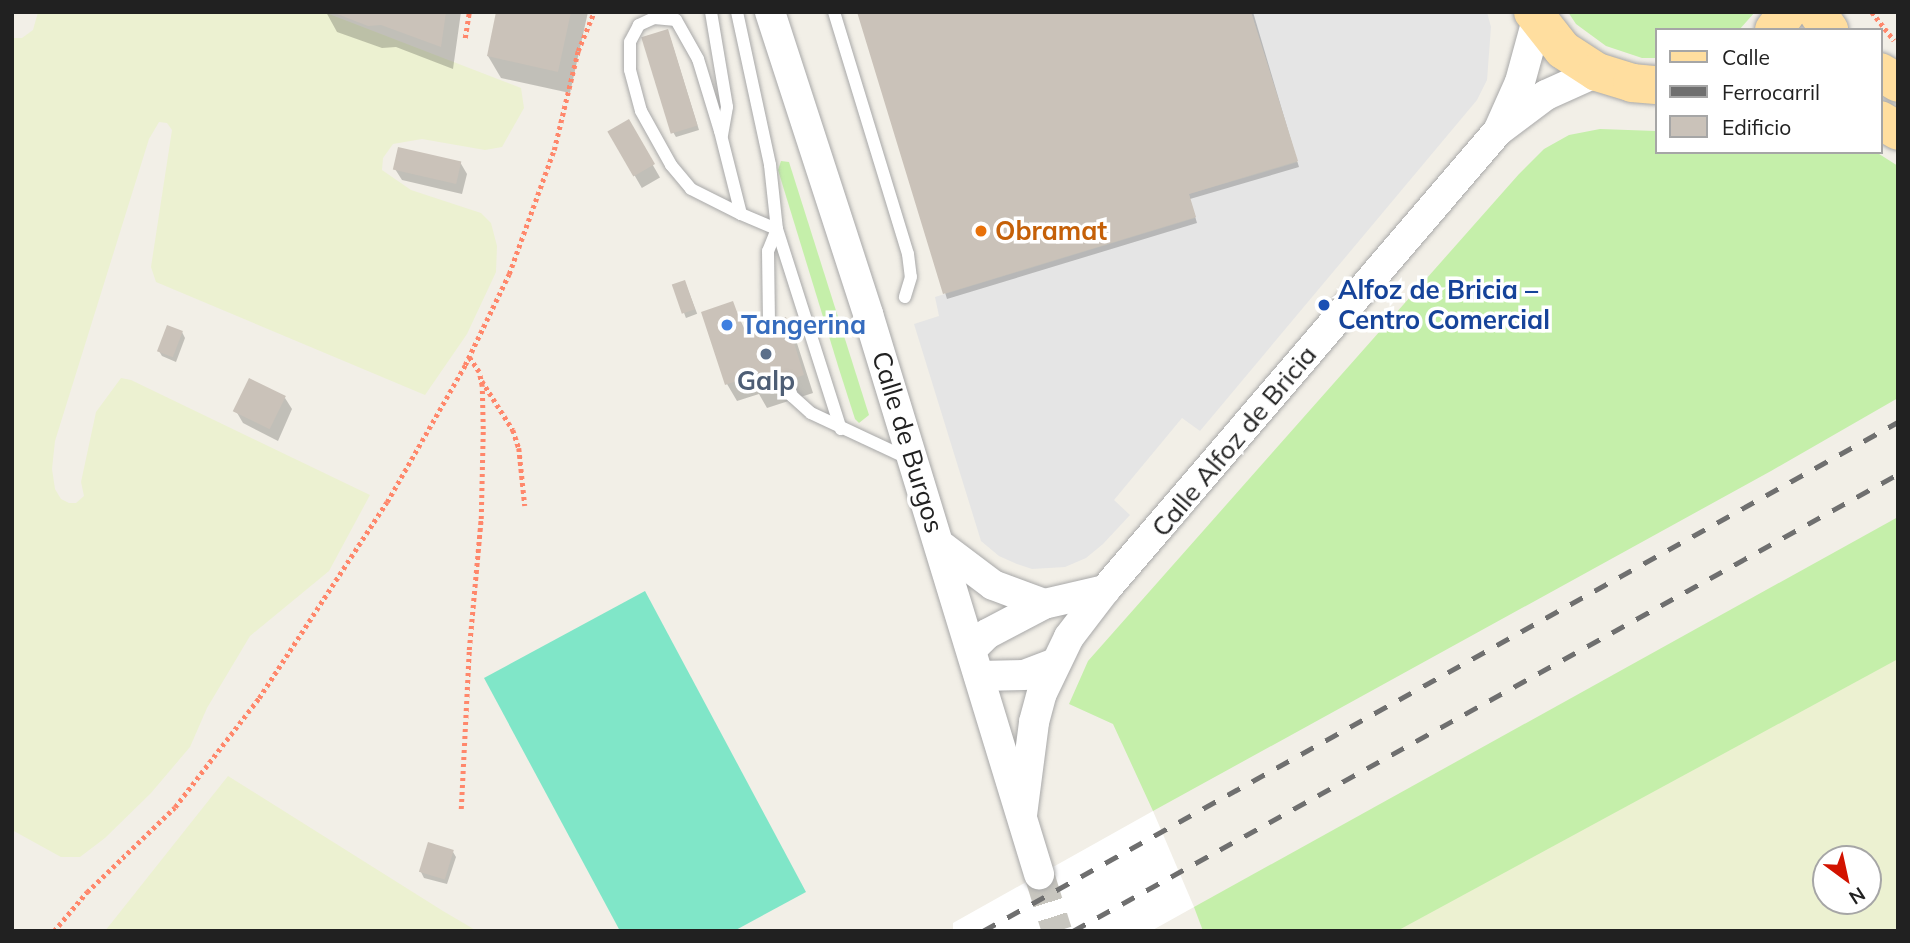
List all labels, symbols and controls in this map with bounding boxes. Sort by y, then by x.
legend [1654,28,1882,154]
text: Calle [1722,44,1770,70]
text: Ferrocarril [1722,79,1820,105]
text: Edificio [1722,114,1791,140]
place label: Obramat [995,215,1107,247]
marker: Obramat [973,223,989,239]
place label: Alfoz de Bricia – Centro Comercial [1338,274,1550,336]
marker: Alfoz de Bricia – Centro Comercial [1316,297,1332,313]
place label: Tangerina [741,309,866,341]
marker: Tangerina [719,317,735,333]
street label: Calle Alfoz de Bricia [1145,339,1323,543]
marker: Galp [758,346,774,362]
street label: Calle de Burgos [866,347,950,537]
place label: Galp [737,365,795,397]
north arrow [1812,845,1882,915]
text: N [1845,882,1870,910]

